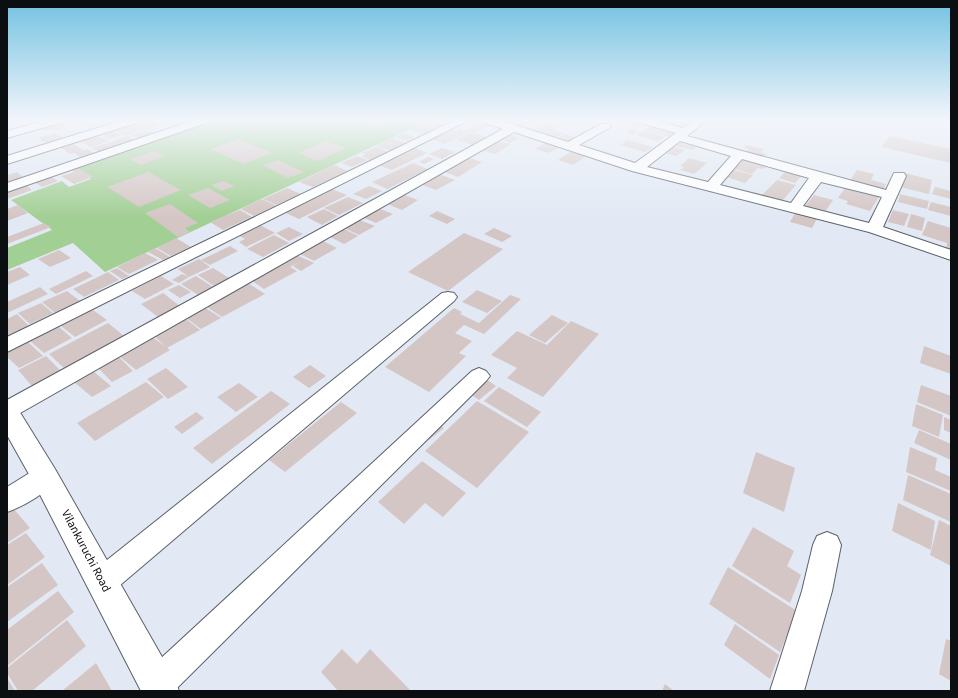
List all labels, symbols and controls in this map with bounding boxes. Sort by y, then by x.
street label: Vilankuruchi Road [57,507,115,595]

